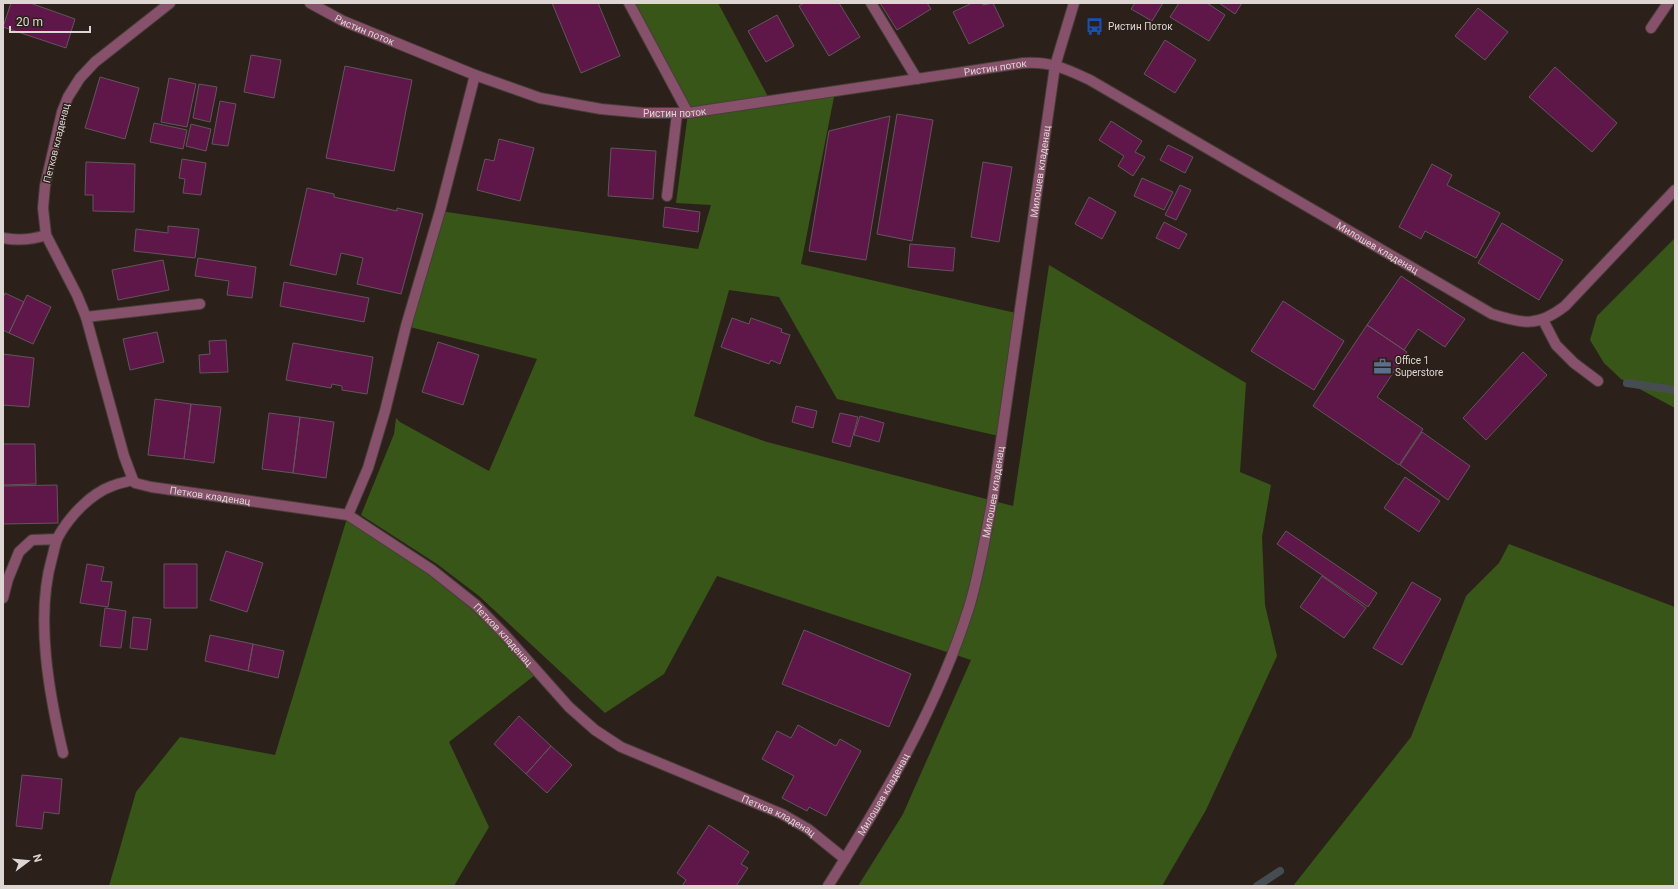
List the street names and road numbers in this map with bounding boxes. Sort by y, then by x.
street label: Ристин поток [333,13,396,48]
street label: Ристин поток [963,58,1028,78]
street label: Петков кладенац [41,102,72,184]
street label: Ристин поток [643,105,708,119]
street label: Милошев кладенац [1028,125,1052,218]
street label: Милошев кладенац [1335,220,1420,276]
street label: Милошев кладенац [980,446,1006,539]
street label: Петков кладенац [169,485,251,507]
street label: Петков кладенац [471,601,535,668]
street label: Милошев кладенац [856,752,911,838]
street label: Петков кладенац [740,793,818,839]

